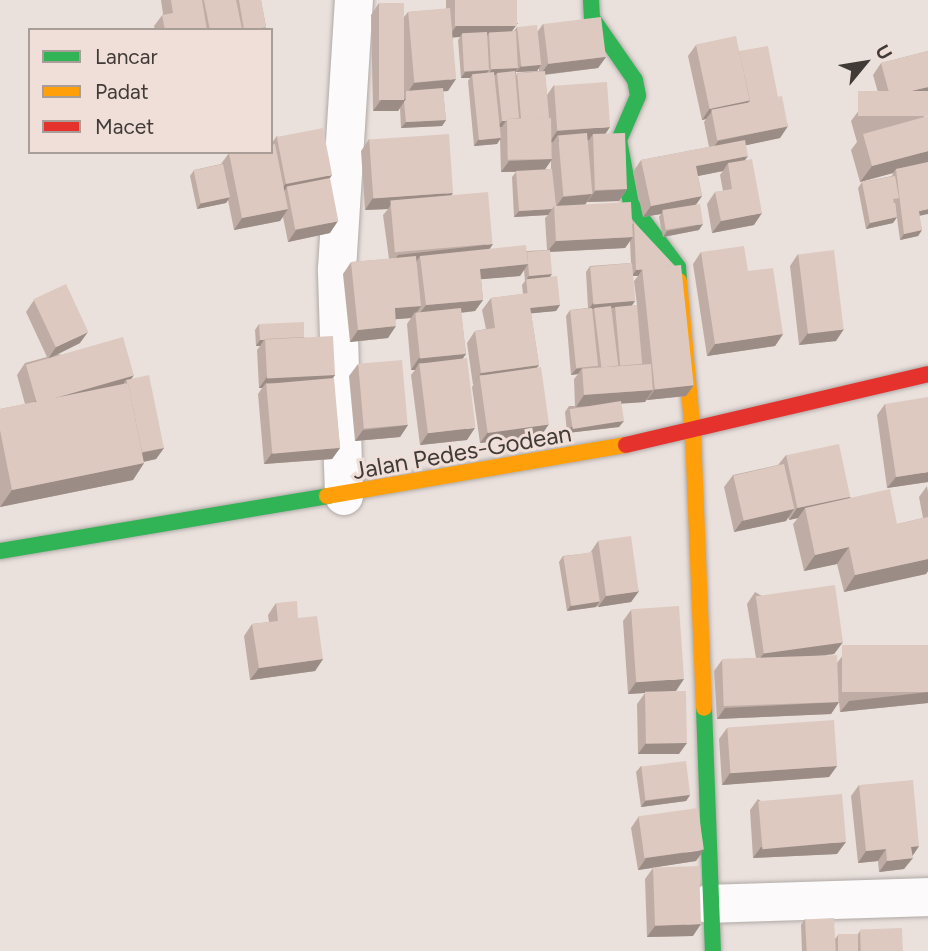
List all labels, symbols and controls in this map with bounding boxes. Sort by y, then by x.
legend [28,28,273,154]
north arrow [830,28,900,98]
text: U [870,41,897,64]
text: Lancar [95,44,158,69]
text: Padat [95,79,149,104]
text: Macet [95,114,154,139]
street label: Jalan Pedes-Godean [350,419,574,485]

